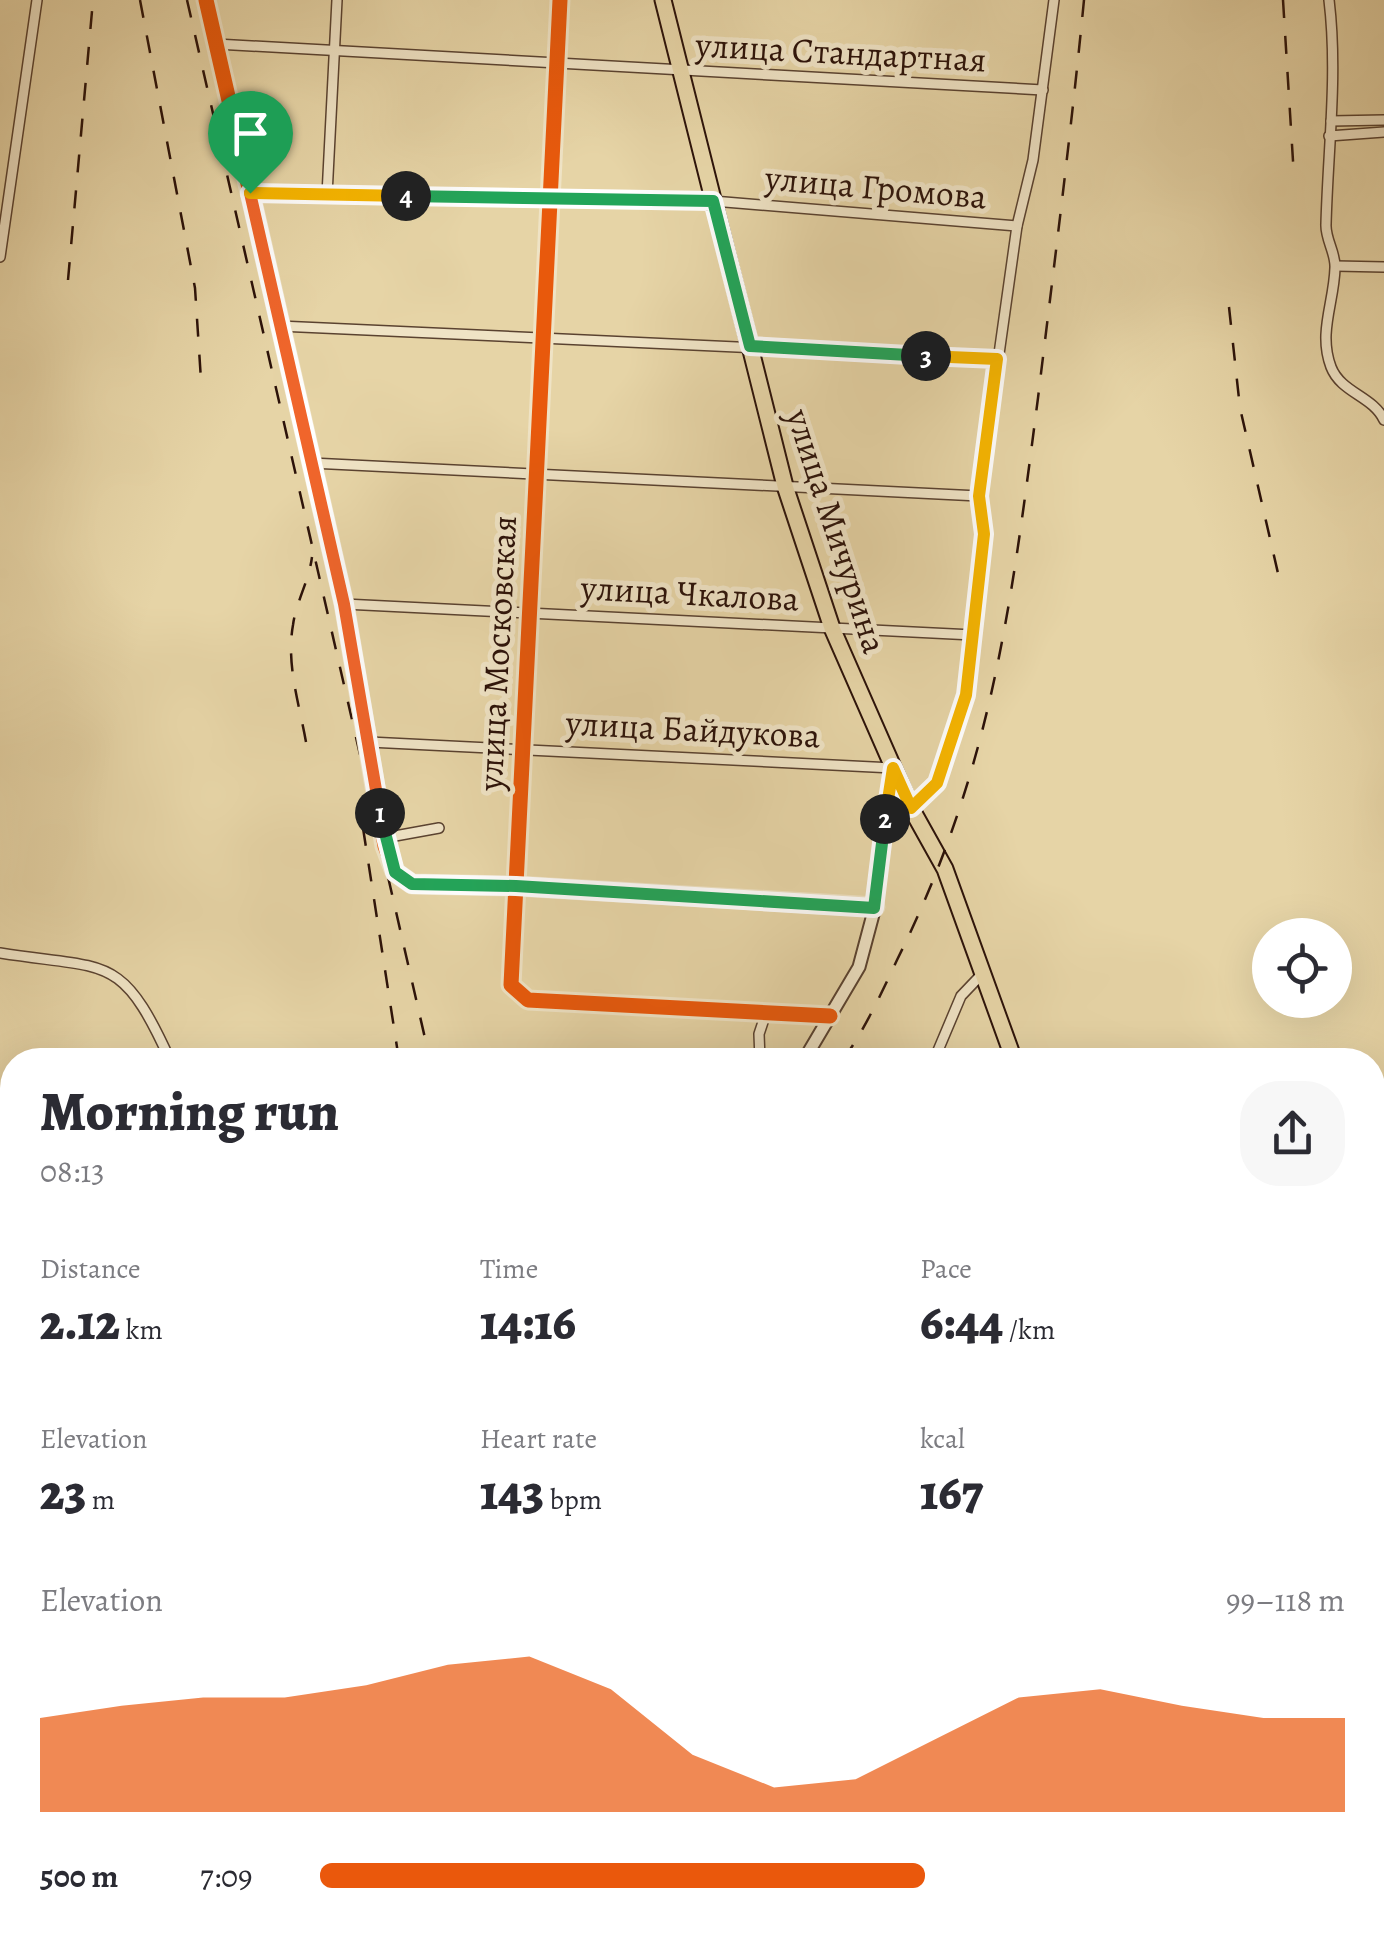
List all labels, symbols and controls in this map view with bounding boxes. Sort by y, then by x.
street label: улица Стандартная [693,20,988,84]
pin [208,91,293,194]
icon: arrive [223,106,278,161]
street label: улица Громова [762,153,989,221]
pin: 4 [381,171,431,221]
text: 4 [399,177,413,215]
pin: 3 [901,331,951,381]
text: 3 [920,337,932,375]
street label: улица Мичурина [775,402,899,659]
street label: улица Московская [466,514,528,793]
street label: улица Чкалова [579,563,800,623]
street label: улица Байдукова [564,698,821,760]
pin: 1 [355,788,405,838]
text: 1 [375,794,385,832]
pin: 2 [860,794,910,844]
text: 2 [878,800,892,838]
map controls [1252,918,1352,1018]
button: locate [1252,918,1352,1018]
text: Morning run [40,1074,339,1149]
button: share [1240,1081,1345,1186]
text: 08:13 [40,1149,104,1193]
text: Distance [40,1250,140,1288]
text: Time [480,1250,538,1288]
text: Pace [920,1250,972,1288]
text: 2.12 [40,1288,120,1356]
text: 14:16 [480,1288,576,1356]
text: 6:44 [920,1288,1003,1356]
text: km [120,1311,163,1349]
text: /km [1003,1311,1055,1349]
text: Elevation [40,1420,147,1458]
text: Heart rate [480,1420,597,1458]
text: kcal [920,1420,965,1458]
text: 23 [40,1458,86,1526]
text: 143 [480,1458,544,1526]
text: 167 [920,1458,983,1526]
text: m [86,1481,115,1519]
text: bpm [544,1481,602,1519]
text: Elevation [40,1578,163,1622]
text: 99–118 m [1226,1578,1345,1622]
text: 500 m [40,1854,118,1898]
text: 7:09 [200,1854,253,1898]

